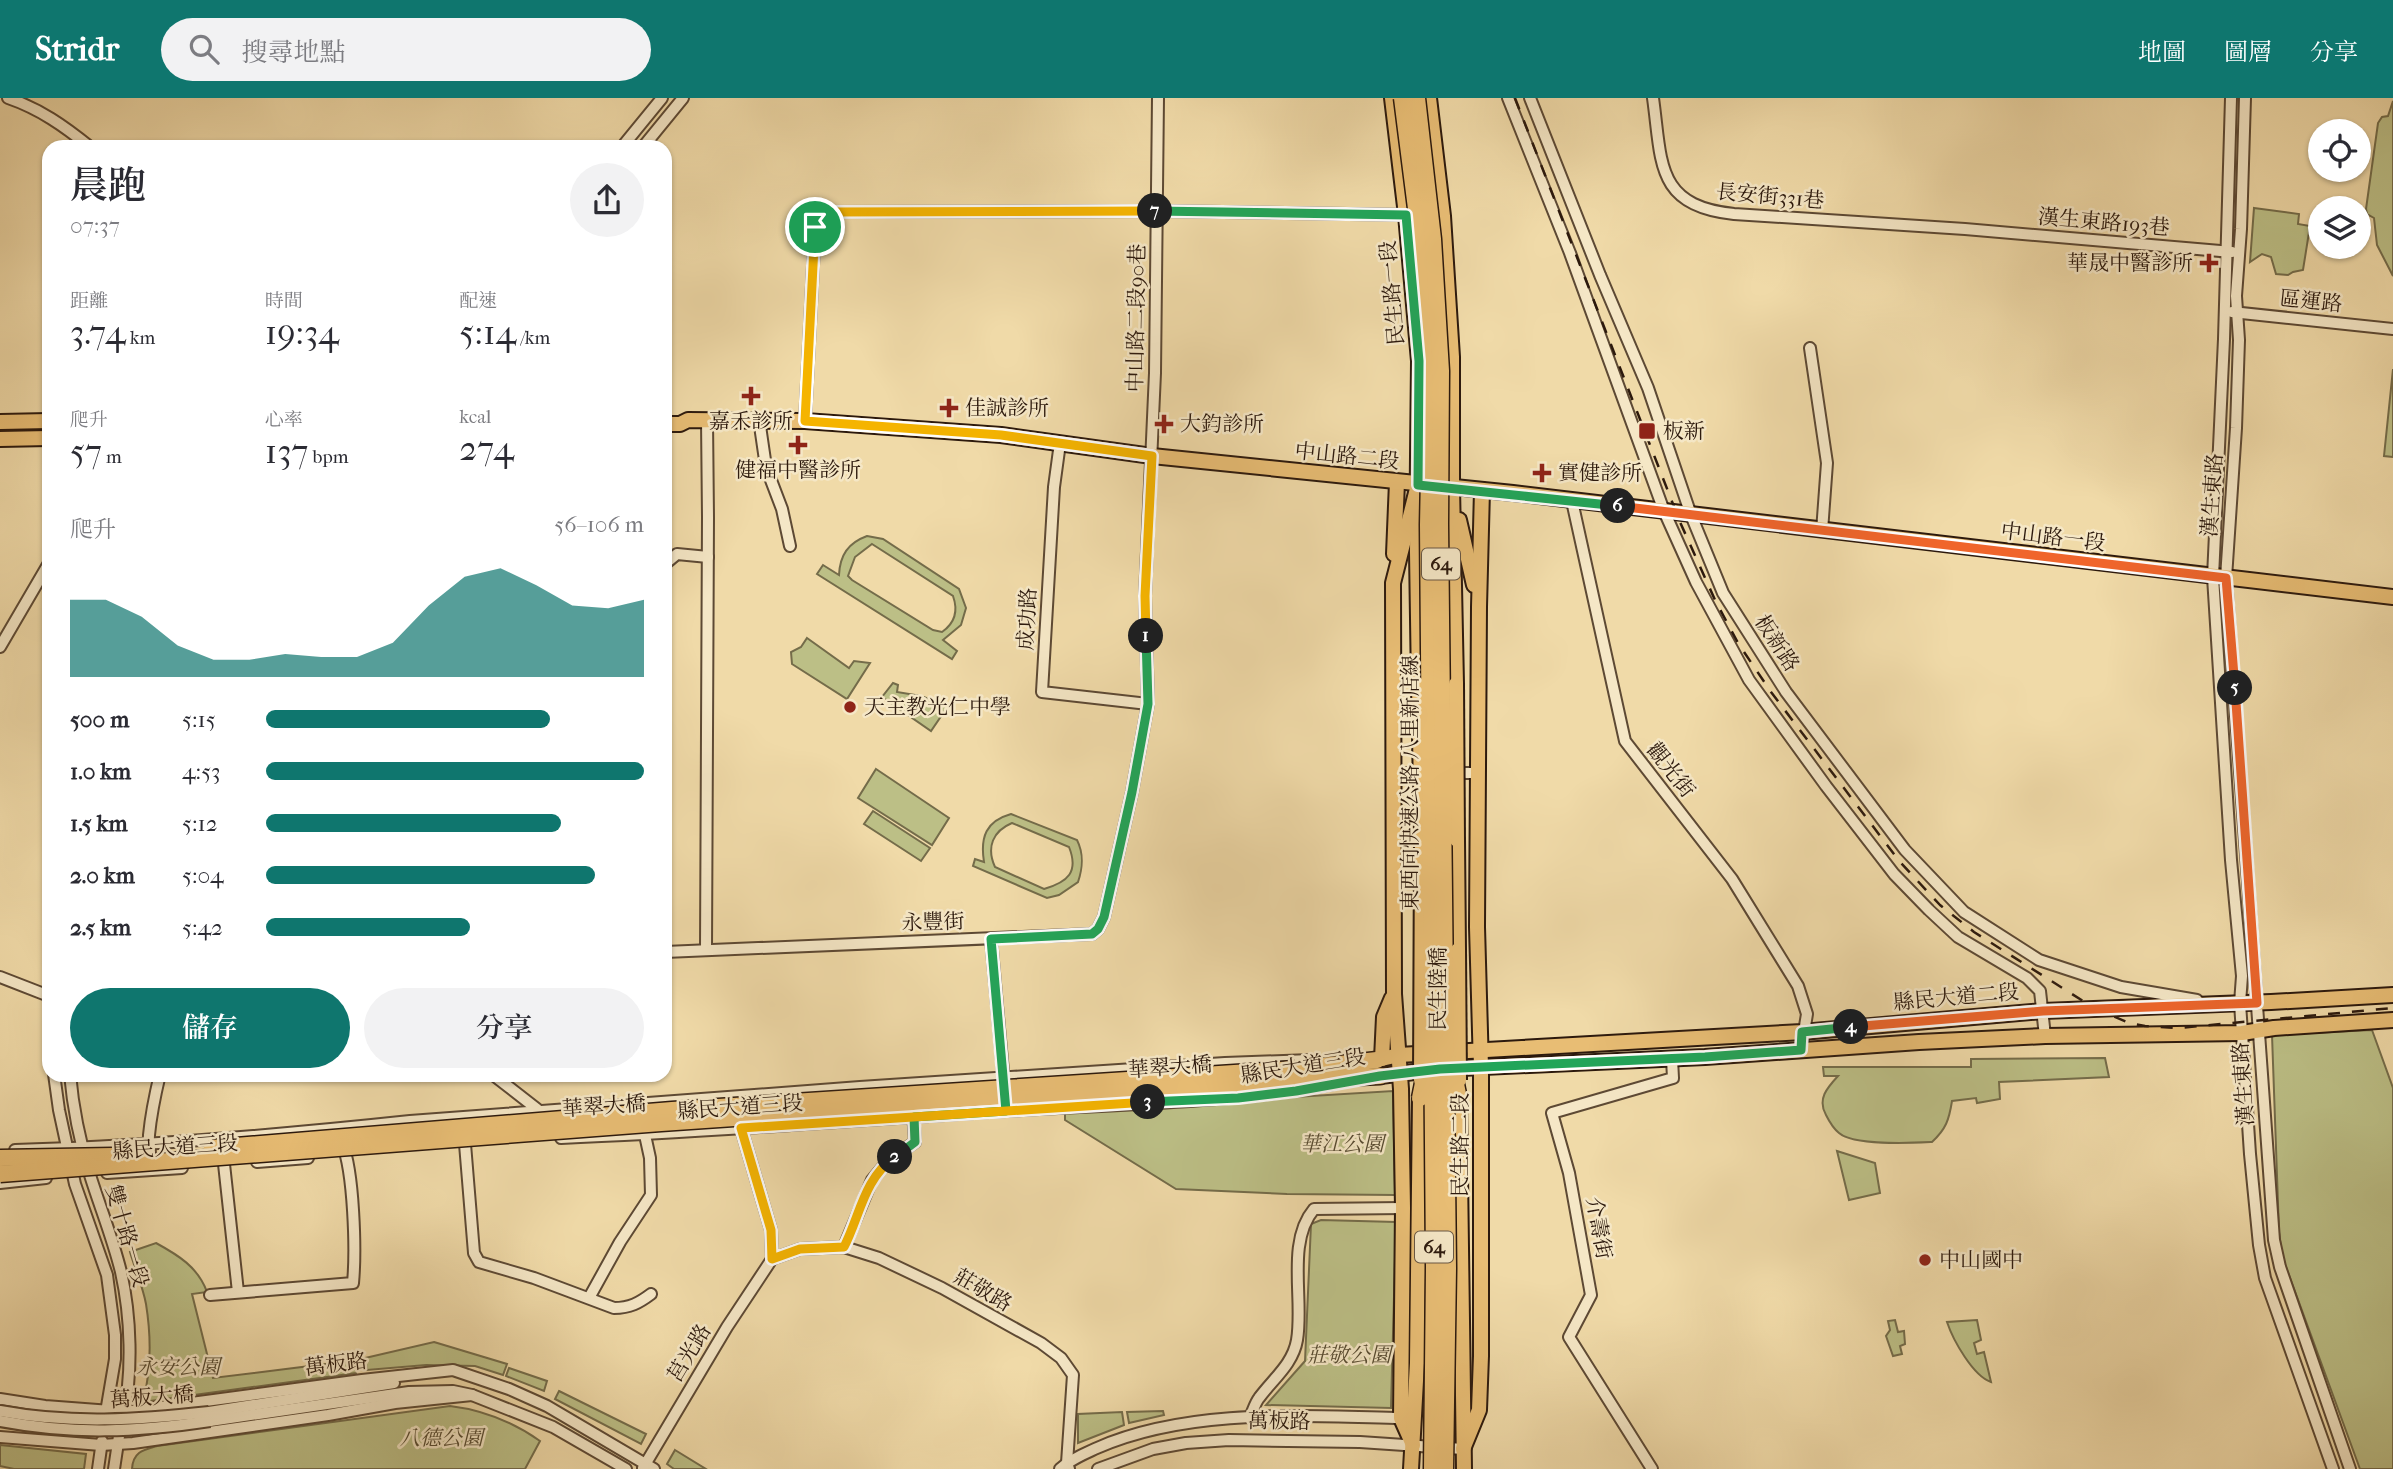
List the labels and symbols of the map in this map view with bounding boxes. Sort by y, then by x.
street label: 長安街331巷 [1715,179,1825,213]
pin: 7 [1138,194,1172,228]
pin [785,197,845,257]
street label: 漢生東路193巷 [2037,204,2171,240]
street label: 民生路一段 [1375,240,1409,346]
street label: 中山路二段90巷 [1123,243,1149,393]
place label: 華晟中醫診所 [2067,251,2193,275]
marker: 華晟中醫診所 [2199,253,2219,273]
street label: 區運路 [2278,286,2344,316]
marker: 嘉禾診所 [741,386,761,406]
place label: 佳誠診所 [965,396,1049,420]
marker: 佳誠診所 [939,398,959,418]
place label: 嘉禾診所 [709,409,793,433]
place label: 大鈞診所 [1180,412,1264,436]
marker: 大鈞診所 [1154,414,1174,434]
place label: 板新 [1663,419,1705,443]
marker: 板新 [1637,421,1657,441]
marker: 健福中醫診所 [788,435,808,455]
street label: 中山路二段 [1294,439,1400,473]
street label: 漢生東路 [2197,452,2227,538]
place label: 健福中醫診所 [735,458,861,482]
place label: 實健診所 [1558,461,1642,485]
marker: 實健診所 [1532,463,1552,483]
pin: 6 [1600,488,1636,524]
street label: 中山路一段 [1999,519,2107,555]
road number: 64 [1422,548,1460,579]
street label: 成功路 [1013,587,1041,651]
street label: 板新路 [1750,610,1804,676]
pin: 1 [1128,618,1164,654]
street label: 東西向快速公路 八里新店線 [1398,655,1422,911]
pin: 5 [2218,670,2252,706]
place label: 天主教光仁中學 [864,695,1011,719]
marker: 天主教光仁中學 [842,699,858,715]
street label: 觀光街 [1642,738,1700,802]
street label: 永豐街 [901,909,965,935]
street label: 民生陸橋 [1426,947,1450,1031]
street label: 縣民大道二段 [1892,980,2020,1014]
pin: 4 [1834,1010,1868,1044]
street label: 漢生東路 [2228,1041,2258,1127]
street label: 縣民大道三段 [1239,1044,1367,1088]
street label: 華翠大橋 [1127,1052,1213,1082]
pin: 3 [1130,1084,1166,1119]
street label: 華翠大橋 [561,1091,647,1121]
street label: 縣民大道三段 [676,1091,804,1123]
street label: 民生路二段 [1448,1093,1472,1198]
street label: 縣民大道三段 [111,1131,239,1163]
park label: 華江公園 [1300,1132,1387,1156]
pin: 2 [878,1140,912,1174]
street label: 雙十路一段 [101,1182,153,1290]
street label: 介壽街 [1582,1195,1616,1261]
road number: 64 [1415,1232,1453,1262]
place label: 中山國中 [1939,1248,2023,1272]
marker: 中山國中 [1917,1252,1933,1268]
street label: 莊敬路 [950,1264,1016,1316]
street label: 莒光路 [662,1320,716,1386]
park label: 莊敬公園 [1307,1343,1394,1367]
street label: 萬板路 [303,1348,369,1380]
park label: 永安公園 [136,1355,223,1379]
street label: 萬板大橋 [109,1382,195,1412]
street label: 萬板路 [1247,1408,1311,1434]
park label: 八德公園 [399,1426,486,1450]

